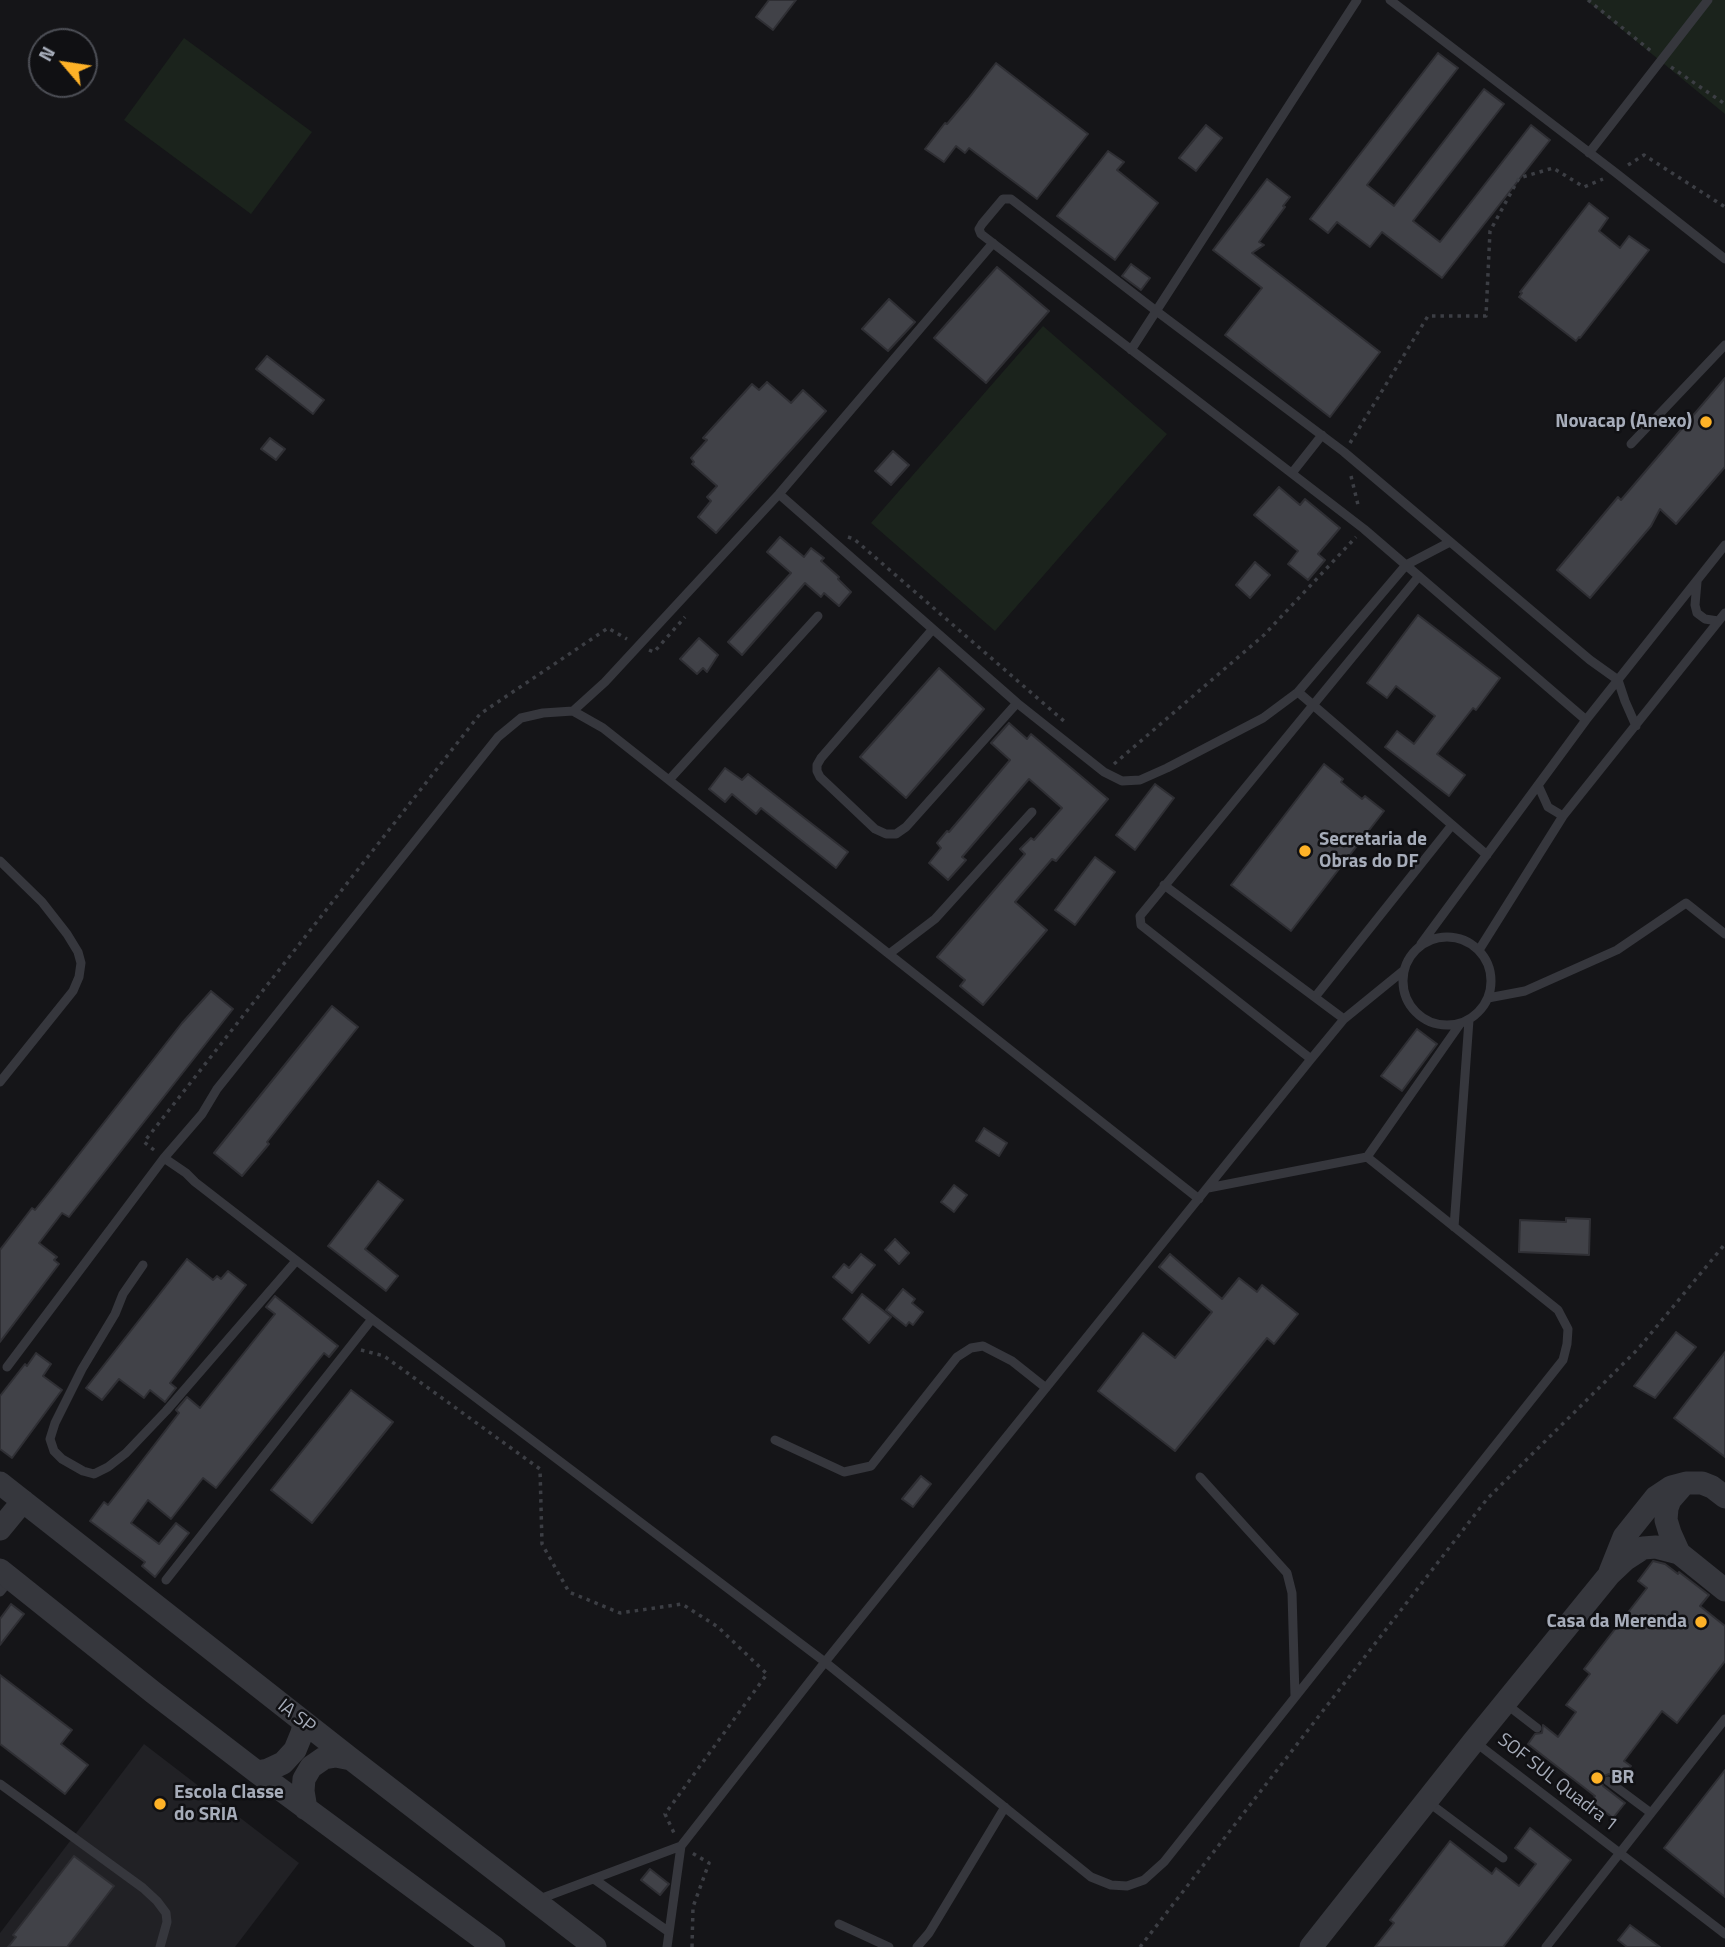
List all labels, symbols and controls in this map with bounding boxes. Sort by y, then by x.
north arrow [28,28,98,98]
text: N [30,41,62,66]
place label: Novacap (Anexo) [1555,411,1692,433]
marker: Novacap (Anexo) [1698,414,1714,430]
place label: Secretaria de Obras do DF [1319,829,1427,873]
marker: Secretaria de Obras do DF [1297,843,1313,859]
place label: Casa da Merenda [1547,1611,1687,1633]
marker: Casa da Merenda [1693,1614,1709,1630]
street label: IA SP [273,1695,319,1739]
street label: SOF SUL Quadra 1 [1492,1729,1622,1837]
place label: BR [1611,1767,1634,1789]
marker: BR [1589,1770,1605,1786]
place label: Escola Classe do SRIA [174,1782,284,1826]
marker: Escola Classe do SRIA [152,1796,168,1812]

